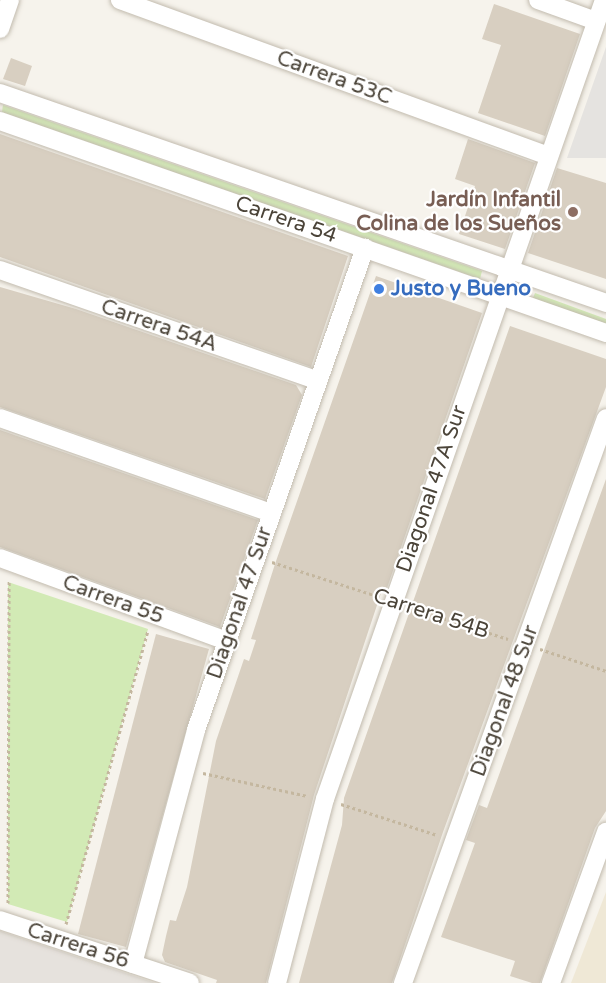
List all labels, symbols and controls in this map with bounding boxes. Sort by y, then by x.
street label: Carrera 53C [273,46,395,110]
place label: Jardín Infantil Colina de los Sueños [356,187,561,237]
street label: Carrera 54 [232,191,340,249]
marker: Jardín Infantil Colina de los Sueños [566,205,580,219]
place label: Justo y Bueno [391,276,531,302]
marker: Justo y Bueno [372,282,386,296]
street label: Carrera 54A [98,294,220,358]
street label: Diagonal 47A Sur [392,402,472,576]
street label: Diagonal 47 Sur [202,524,278,682]
street label: Carrera 55 [59,570,167,630]
street label: Carrera 54B [370,583,492,645]
street label: Diagonal 48 Sur [466,622,544,780]
street label: Carrera 56 [24,918,132,974]

